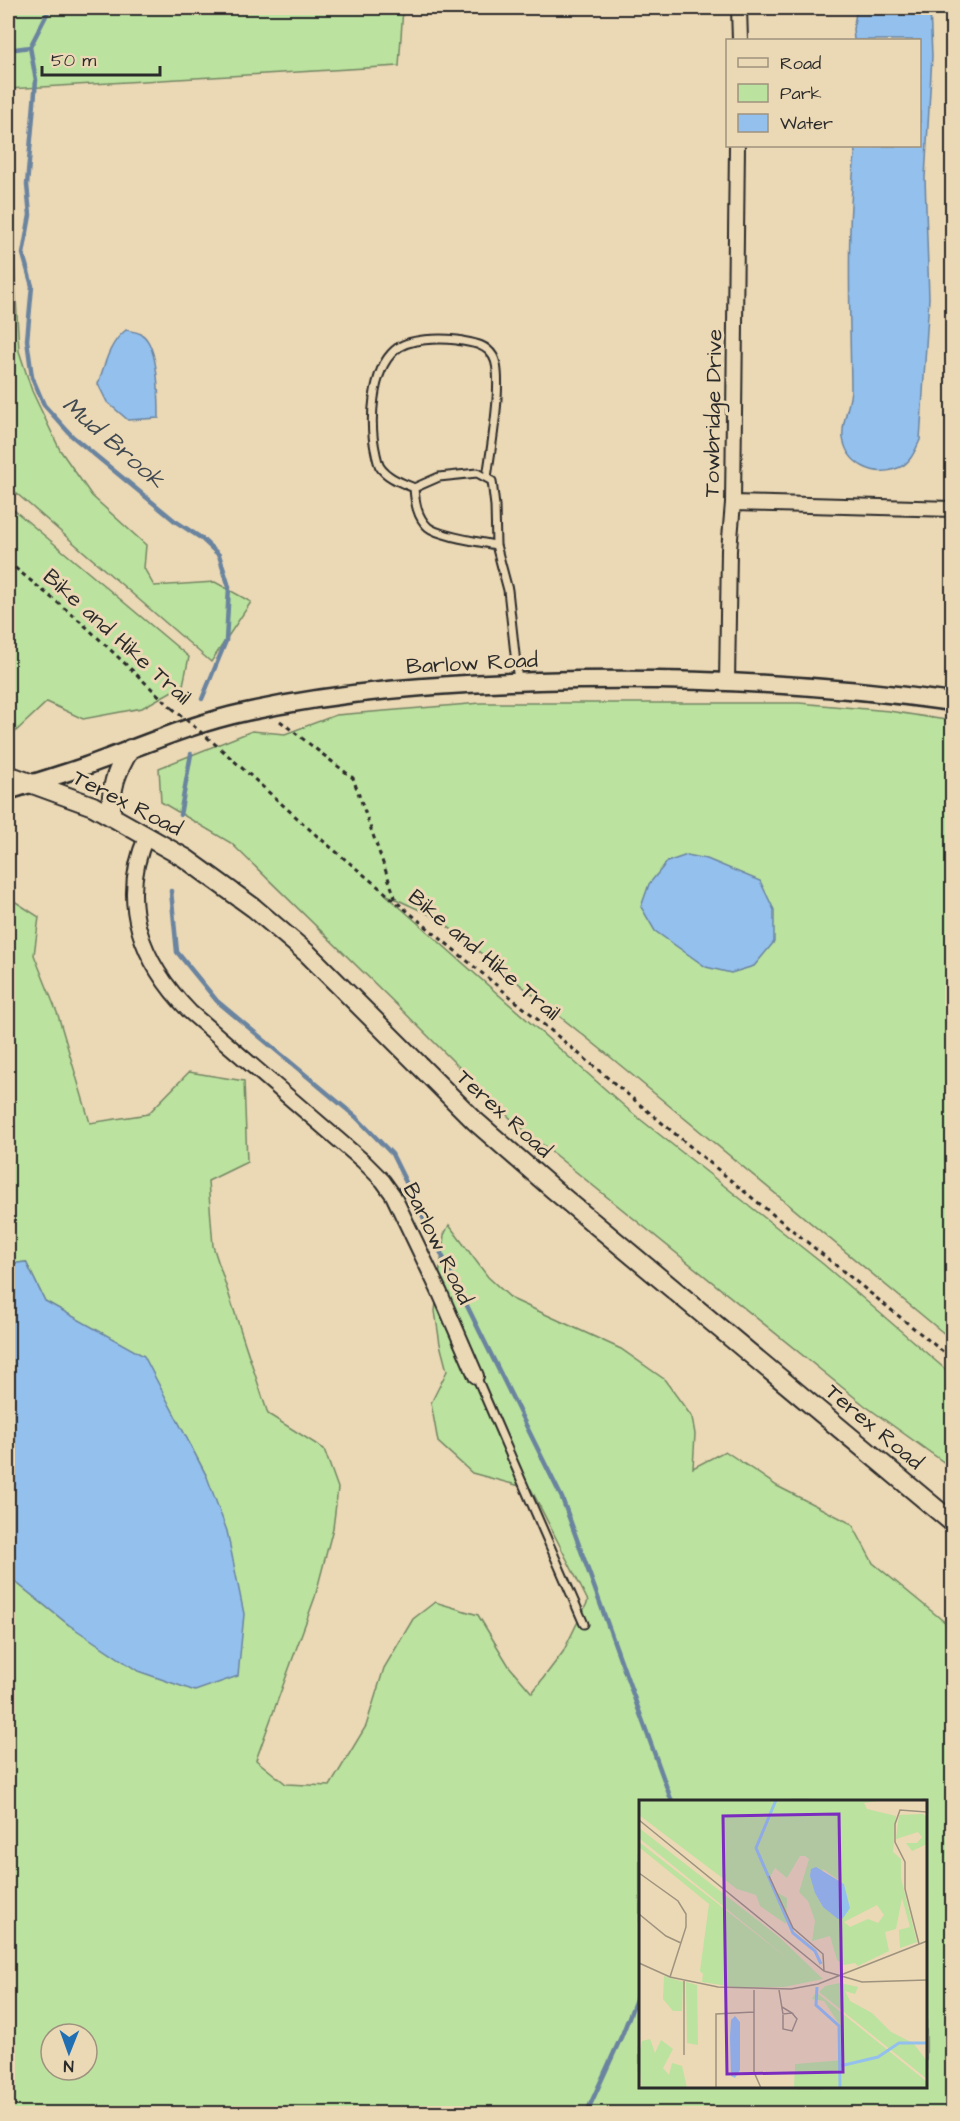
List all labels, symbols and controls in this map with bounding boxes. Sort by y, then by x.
scale bar [42,39,160,77]
legend [726,39,921,147]
text: 50 m [51,48,96,73]
text: Road [780,51,821,76]
text: Park [780,81,822,106]
text: Water [780,111,833,136]
street label: Towbridge Drive [697,329,731,497]
water label: Mud Brook [55,389,173,498]
street label: Bike and Hike Trail [36,562,198,712]
street label: Barlow Road [405,645,539,682]
street label: Terex Road [67,762,188,844]
street label: Bike and Hike Trail [401,882,567,1028]
street label: Terex Road [449,1063,559,1166]
street label: Barlow Road [395,1178,481,1310]
street label: Terex Road [818,1377,930,1477]
inset map [639,1800,927,2088]
north arrow [39,2022,99,2082]
text: N [64,2055,74,2077]

